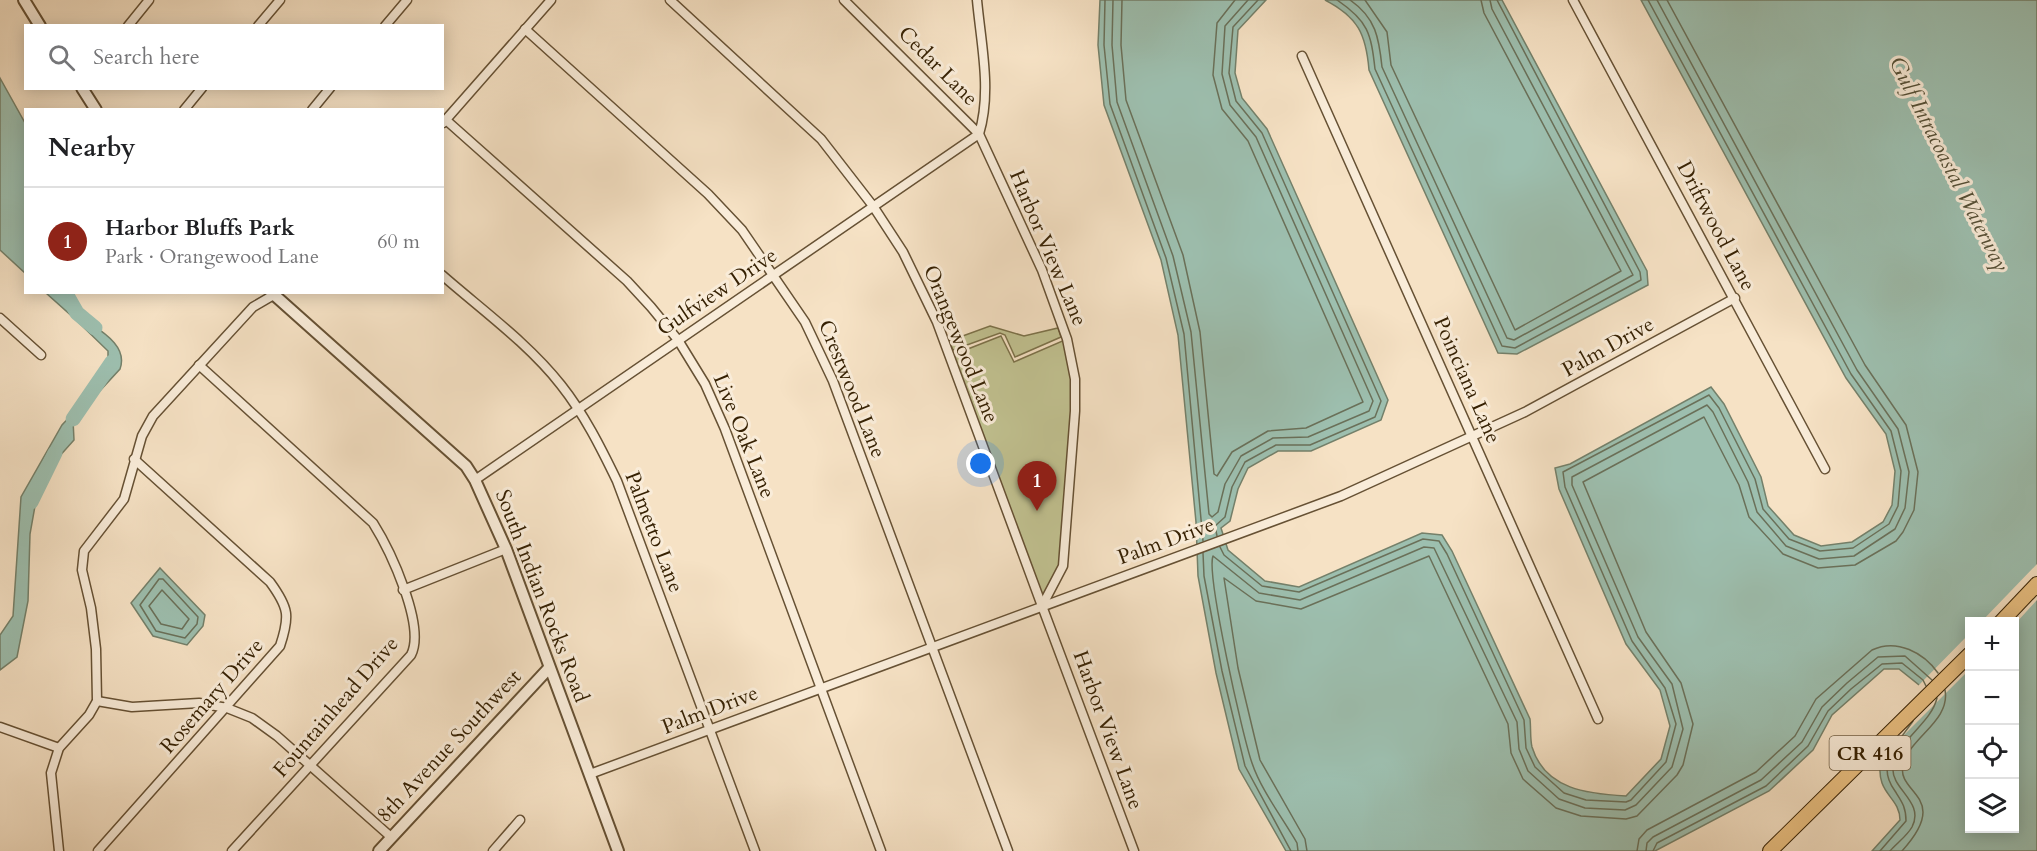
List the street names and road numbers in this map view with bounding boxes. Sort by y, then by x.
street label: Cedar Lane [892,20,984,112]
street label: Driftwood Lane [1670,156,1762,296]
street label: Harbor View Lane [1002,166,1094,330]
street label: Gulfview Drive [651,241,783,343]
street label: Orangewood Lane [916,261,1006,427]
street label: Palm Drive [1557,310,1659,384]
street label: Poinciana Lane [1426,312,1508,448]
street label: Crestwood Lane [811,316,893,462]
street label: Live Oak Lane [706,369,782,503]
street label: Palmetto Lane [618,467,690,597]
street label: South Indian Rocks Road [488,486,596,706]
street label: Palm Drive [1114,510,1218,572]
street label: Fountainhead Drive [267,630,405,784]
street label: Rosemary Drive [154,632,270,760]
street label: Harbor View Lane [1066,647,1150,813]
street label: 8th Avenue Southwest [370,663,528,829]
street label: Palm Drive [658,678,762,742]
road number: CR 416 [1830,736,1910,770]

